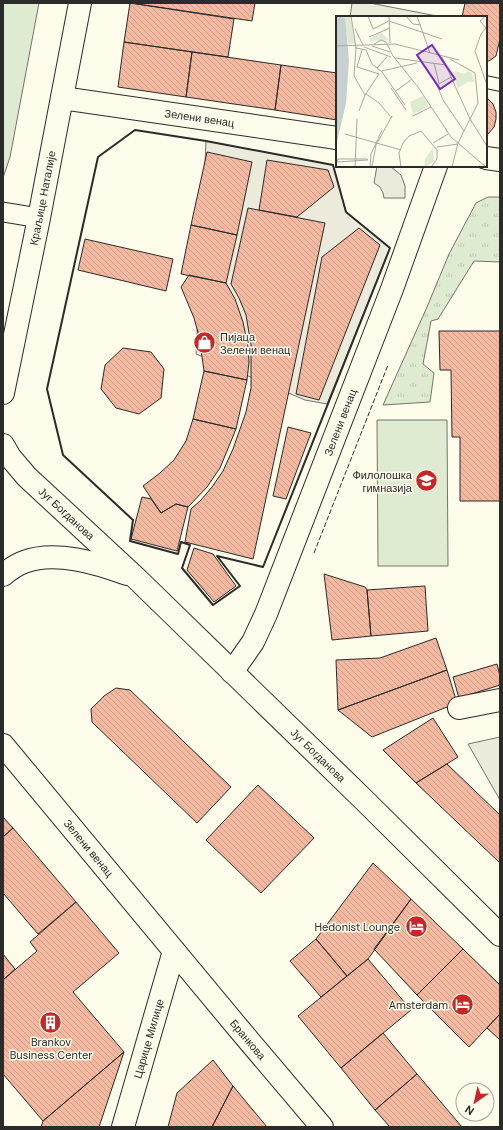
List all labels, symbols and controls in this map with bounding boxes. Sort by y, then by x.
inset map [336,16,487,167]
street label: Зелени венац [164,106,236,130]
street label: Краљице Наталије [27,150,59,247]
shop icon: Пијаца Зелени венац [191,330,217,356]
place label: Пијаца Зелени венац [220,330,291,357]
street label: Зелени венац [321,386,360,458]
place label: Филолошка гимназија [352,468,413,495]
school or university icon: Филолошка гимназија [414,468,440,494]
street label: Југ Богданова [36,484,98,544]
street label: Југ Богданова [288,725,349,786]
street label: Зелени венац [61,816,117,880]
hotel icon: Hedonist Lounge [403,914,429,940]
place label: Hedonist Lounge [314,920,400,934]
hotel icon: Amsterdam [450,992,476,1018]
street label: Царице Милице [130,997,167,1080]
place label: Amsterdam [389,998,448,1012]
building icon: Brankov Business Center [38,1009,64,1035]
street label: Бранкова [227,1016,269,1063]
place label: Brankov Business Center [10,1035,92,1062]
north arrow [455,1082,495,1122]
text: N [462,1102,477,1118]

